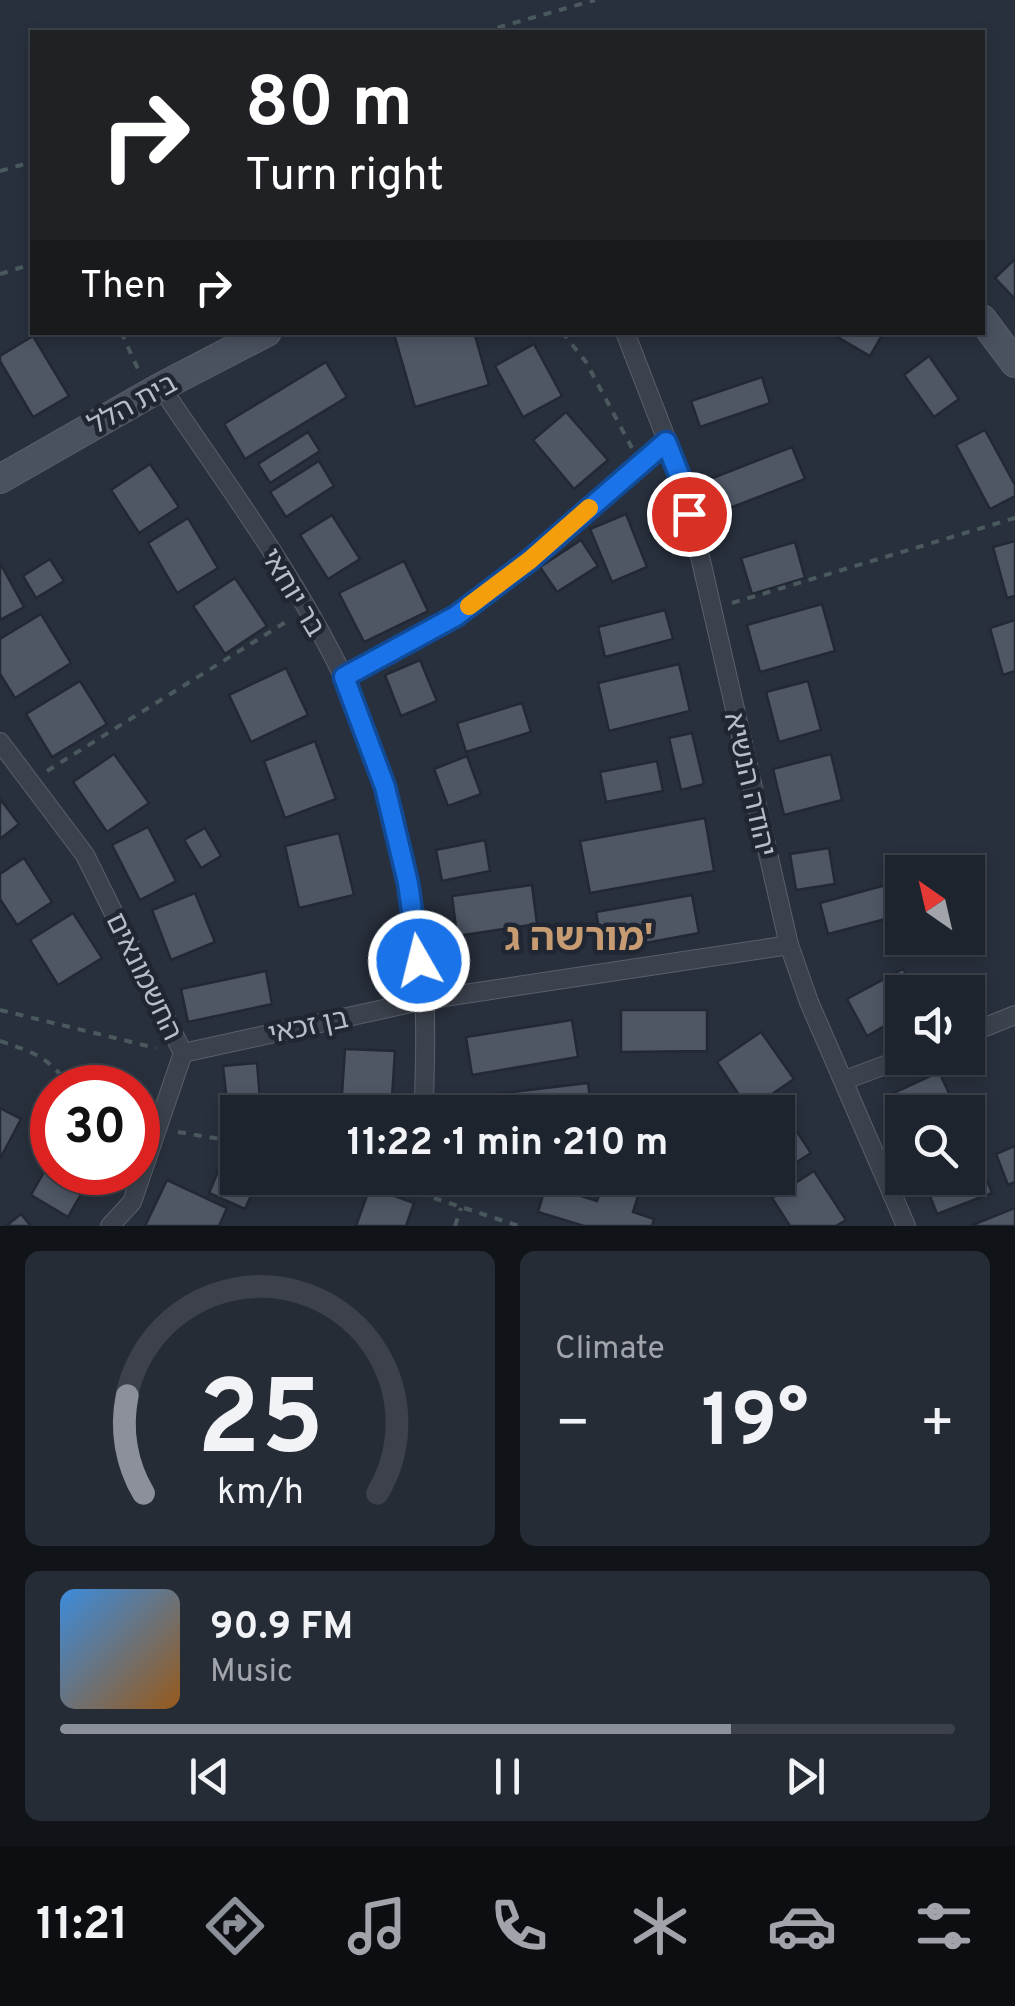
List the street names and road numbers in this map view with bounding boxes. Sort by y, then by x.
street label: בית הלל [83,367,184,445]
street label: בר יוחאי [251,543,332,644]
street label: יהודה הנשיא [714,709,782,860]
street label: החשמונאים [96,908,189,1047]
street label: בן זכאי [265,1002,352,1054]

